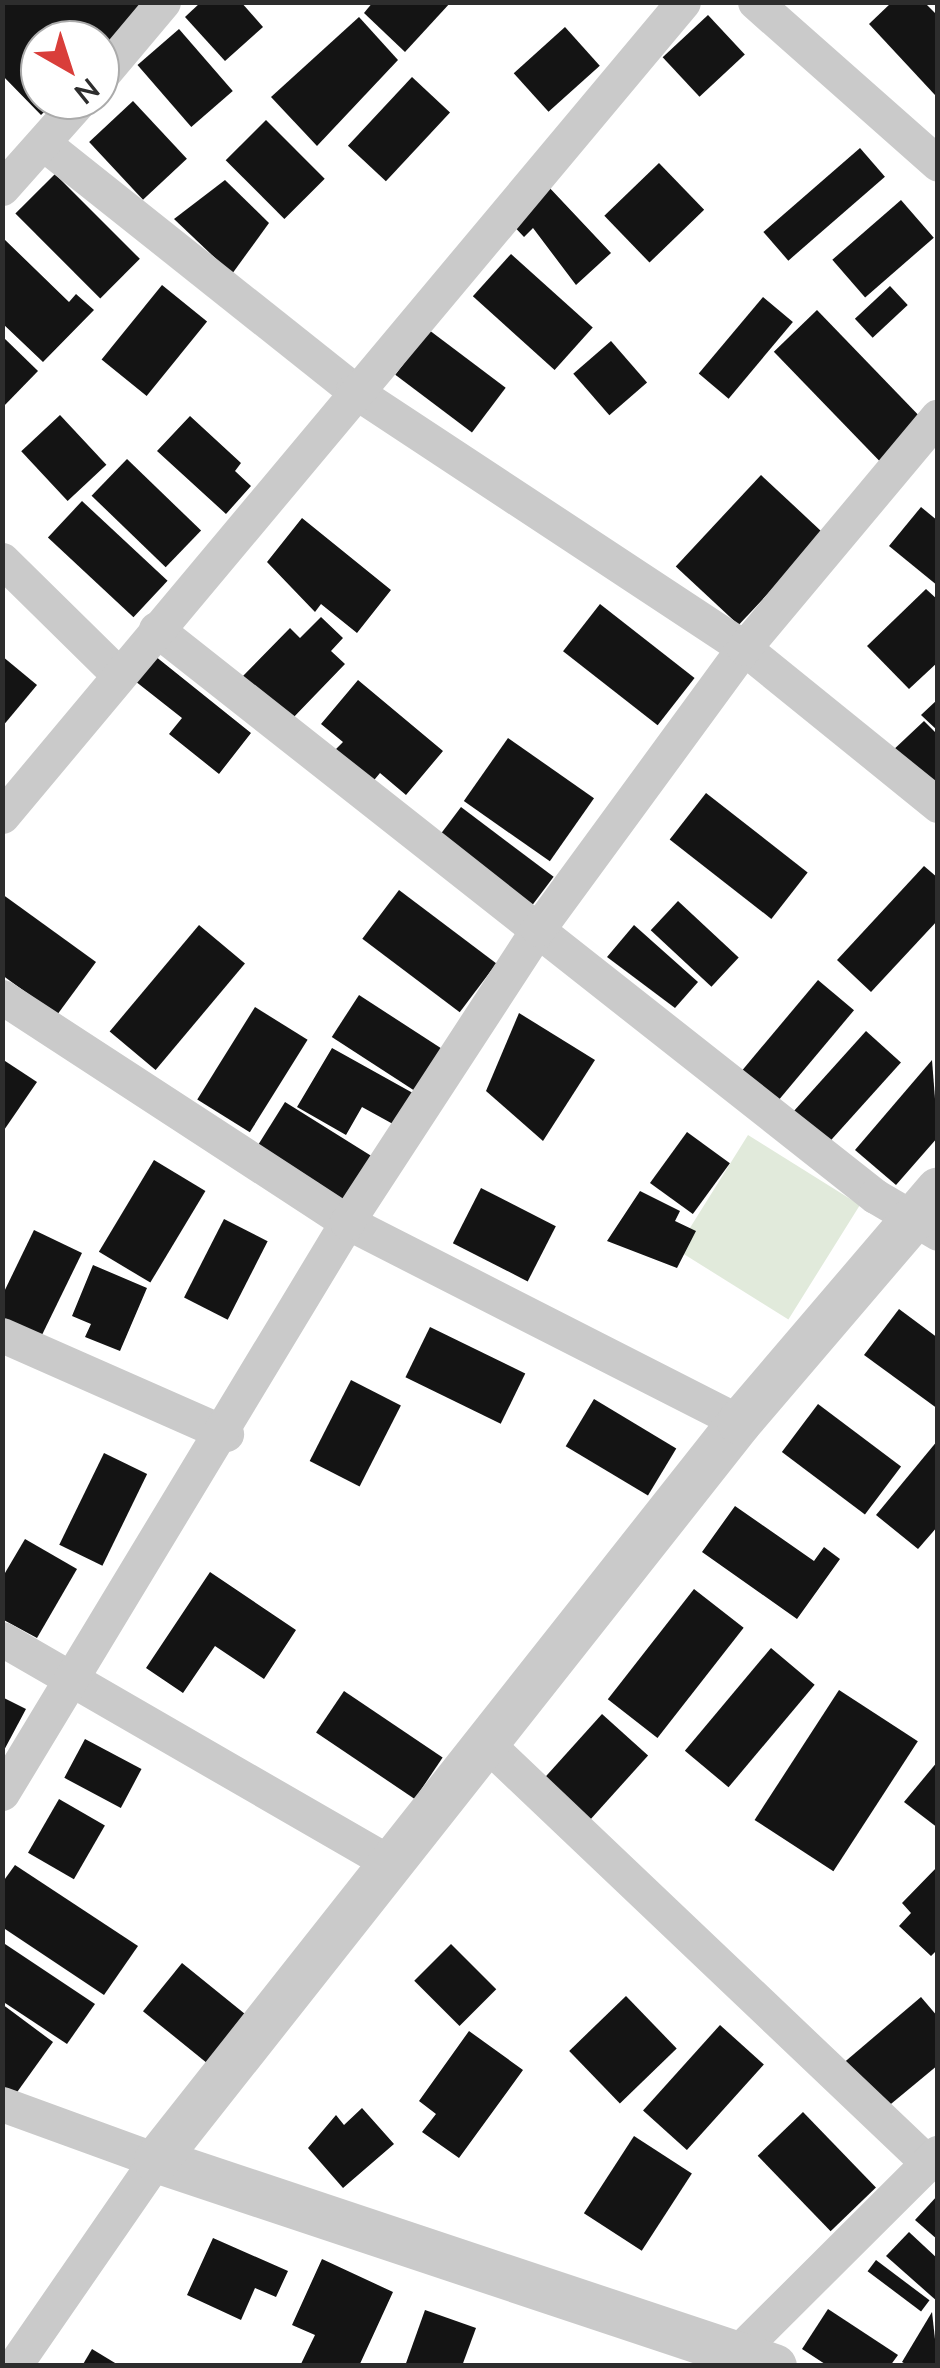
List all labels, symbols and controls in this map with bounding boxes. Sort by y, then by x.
north arrow [20,20,120,120]
text: N [69,72,107,112]

